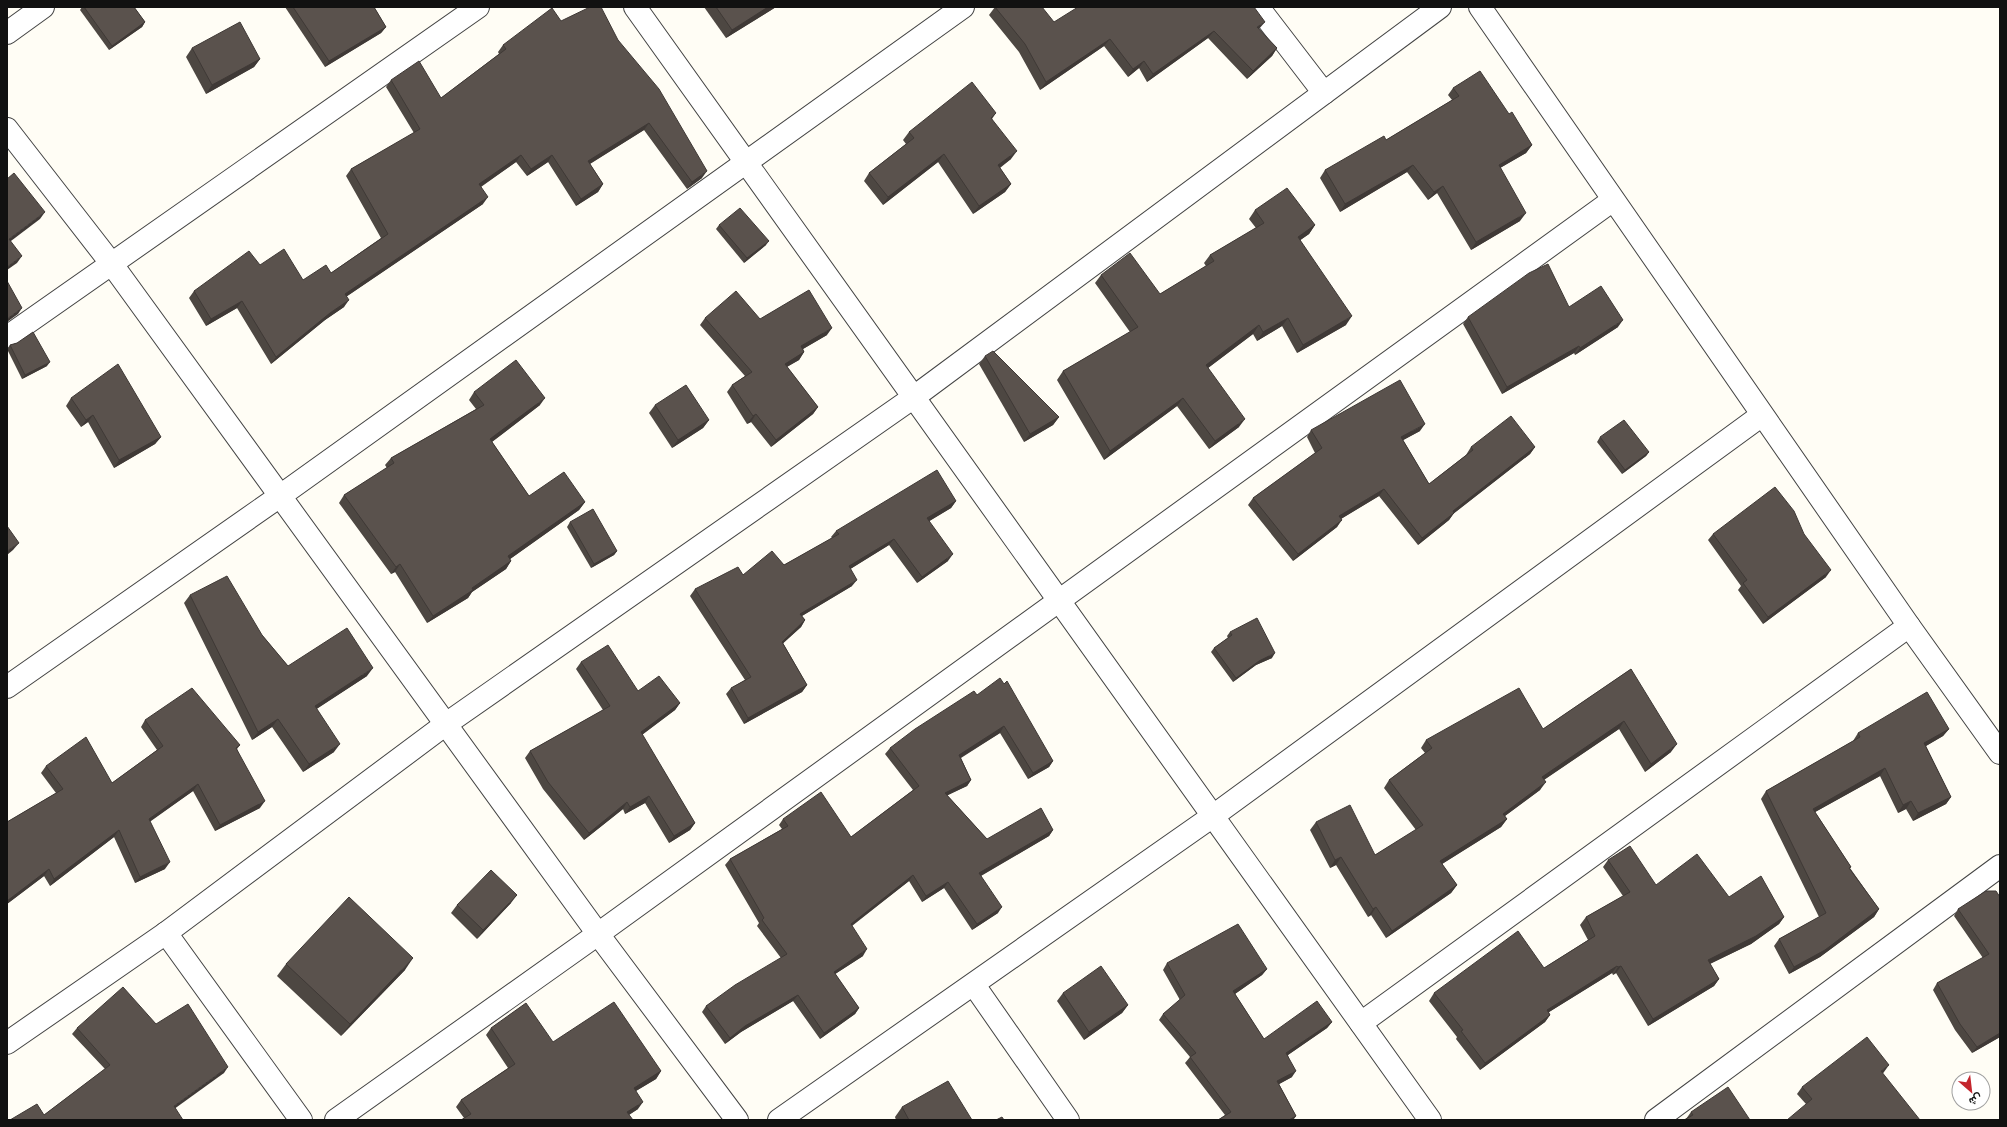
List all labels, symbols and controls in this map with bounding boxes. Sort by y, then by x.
north arrow [1951,1071,1991,1111]
text: ش [1967,1091,1986,1111]

